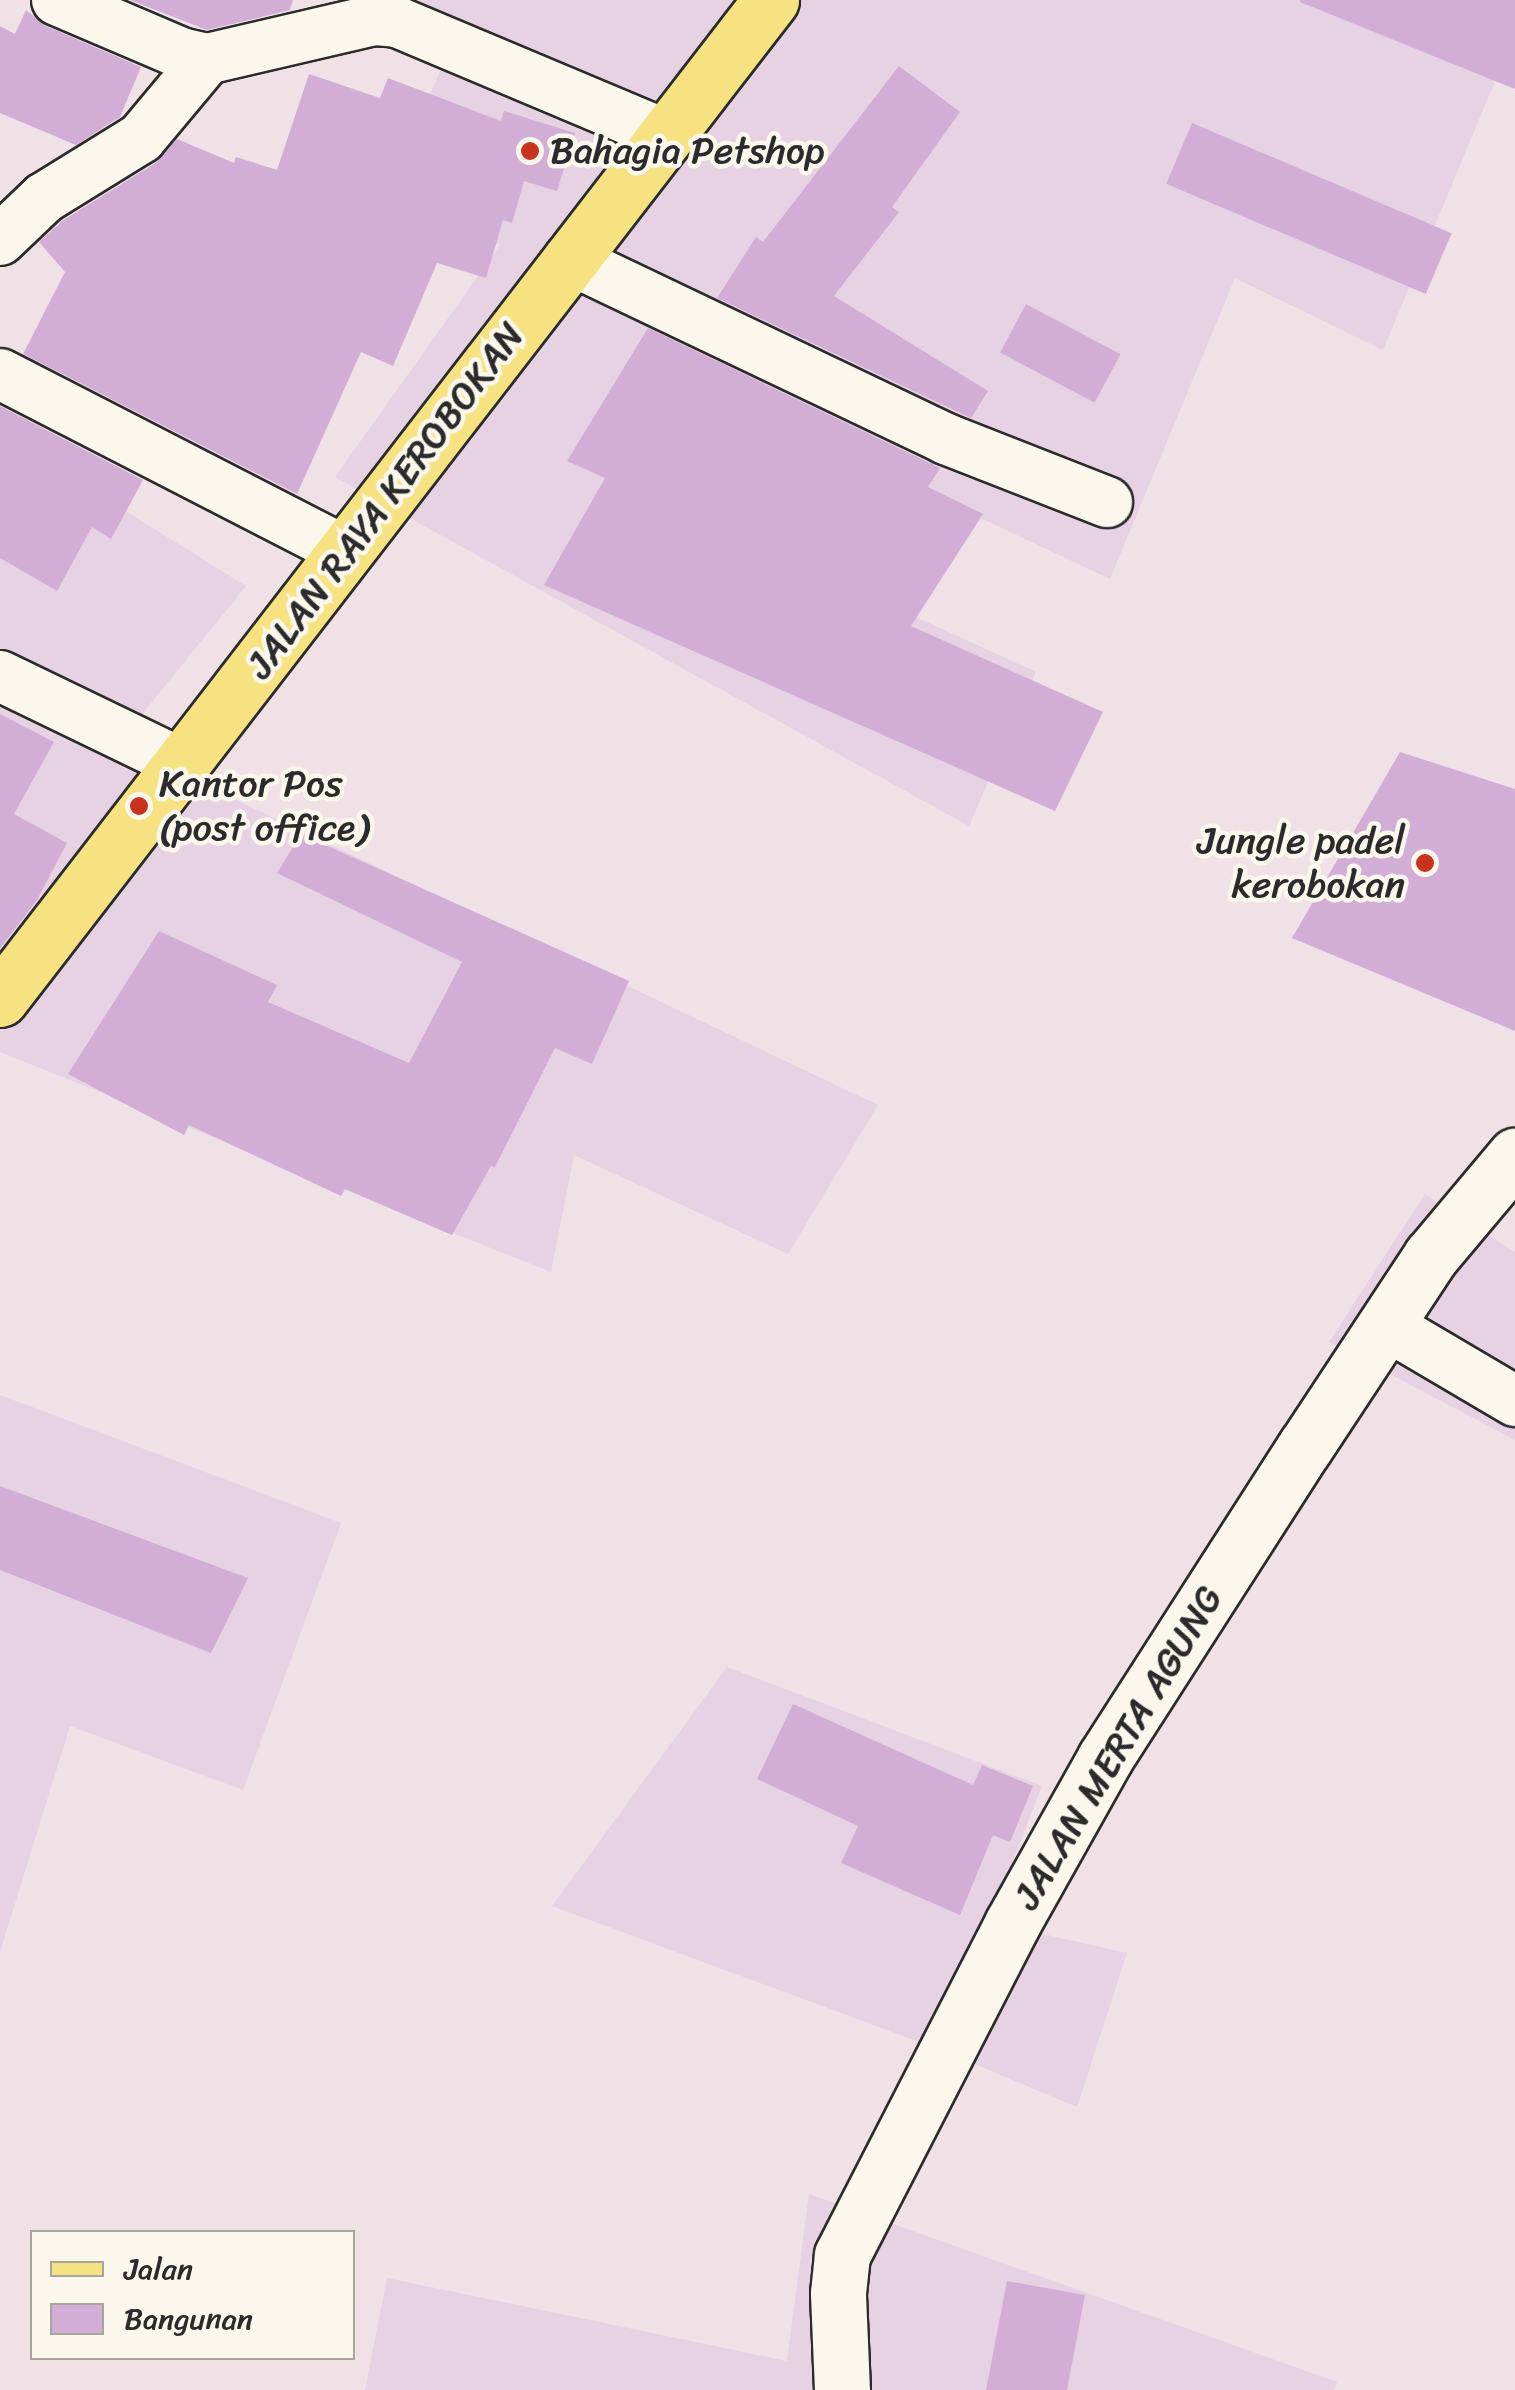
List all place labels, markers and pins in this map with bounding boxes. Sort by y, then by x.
place label: Bahagia Petshop [550,128,827,174]
marker: Bahagia Petshop [519,140,541,162]
place label: Kantor Pos (post office) [159,761,370,851]
marker: Kantor Pos (post office) [128,795,150,817]
place label: Jungle padel kerobokan [1197,818,1405,908]
marker: Jungle padel kerobokan [1414,852,1436,874]

